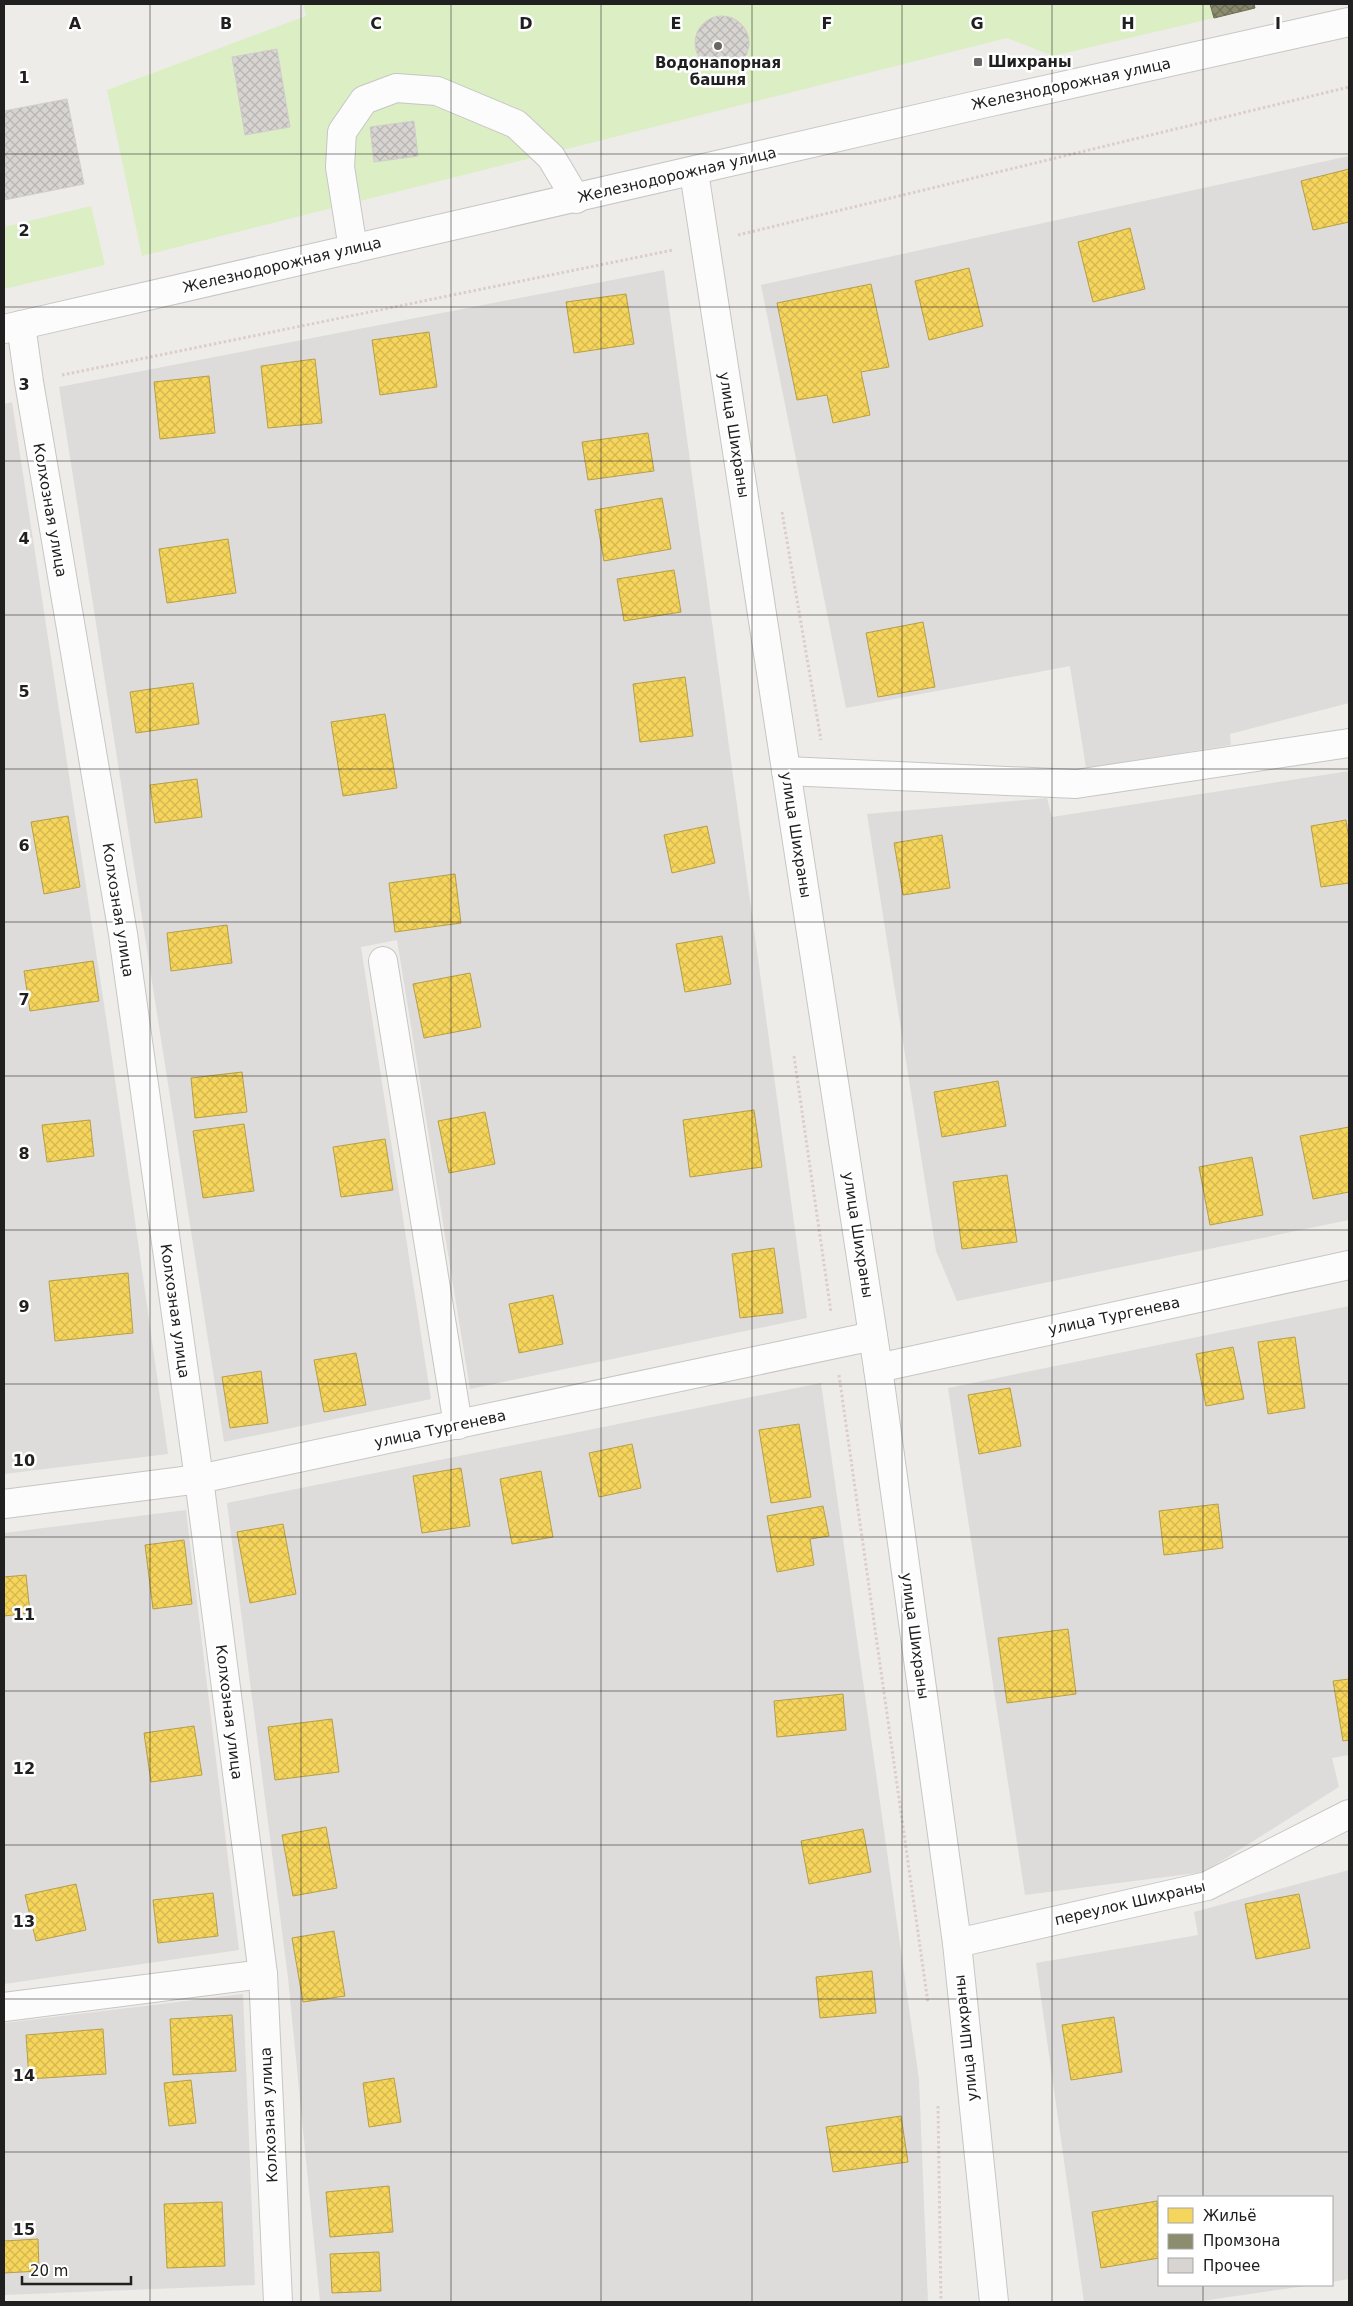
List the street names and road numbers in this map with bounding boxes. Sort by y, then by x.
street label: Железнодорожная улица [970,54,1172,114]
street label: Железнодорожная улица [576,143,778,207]
street label: Железнодорожная улица [181,233,383,297]
street label: улица Шихраны [715,371,753,499]
street label: Колхозная улица [29,442,71,578]
street label: улица Шихраны [777,771,815,899]
street label: Колхозная улица [98,841,138,979]
street label: улица Шихраны [839,1171,877,1299]
street label: Колхозная улица [157,1242,193,1380]
street label: улица Тургенева [1047,1293,1181,1339]
street label: улица Тургенева [373,1406,507,1452]
street label: улица Шихраны [897,1572,933,1700]
street label: Колхозная улица [212,1643,246,1781]
street label: переулок Шихраны [1053,1877,1207,1929]
street label: улица Шихраны [950,1974,982,2102]
street label: Колхозная улица [256,2047,282,2183]

